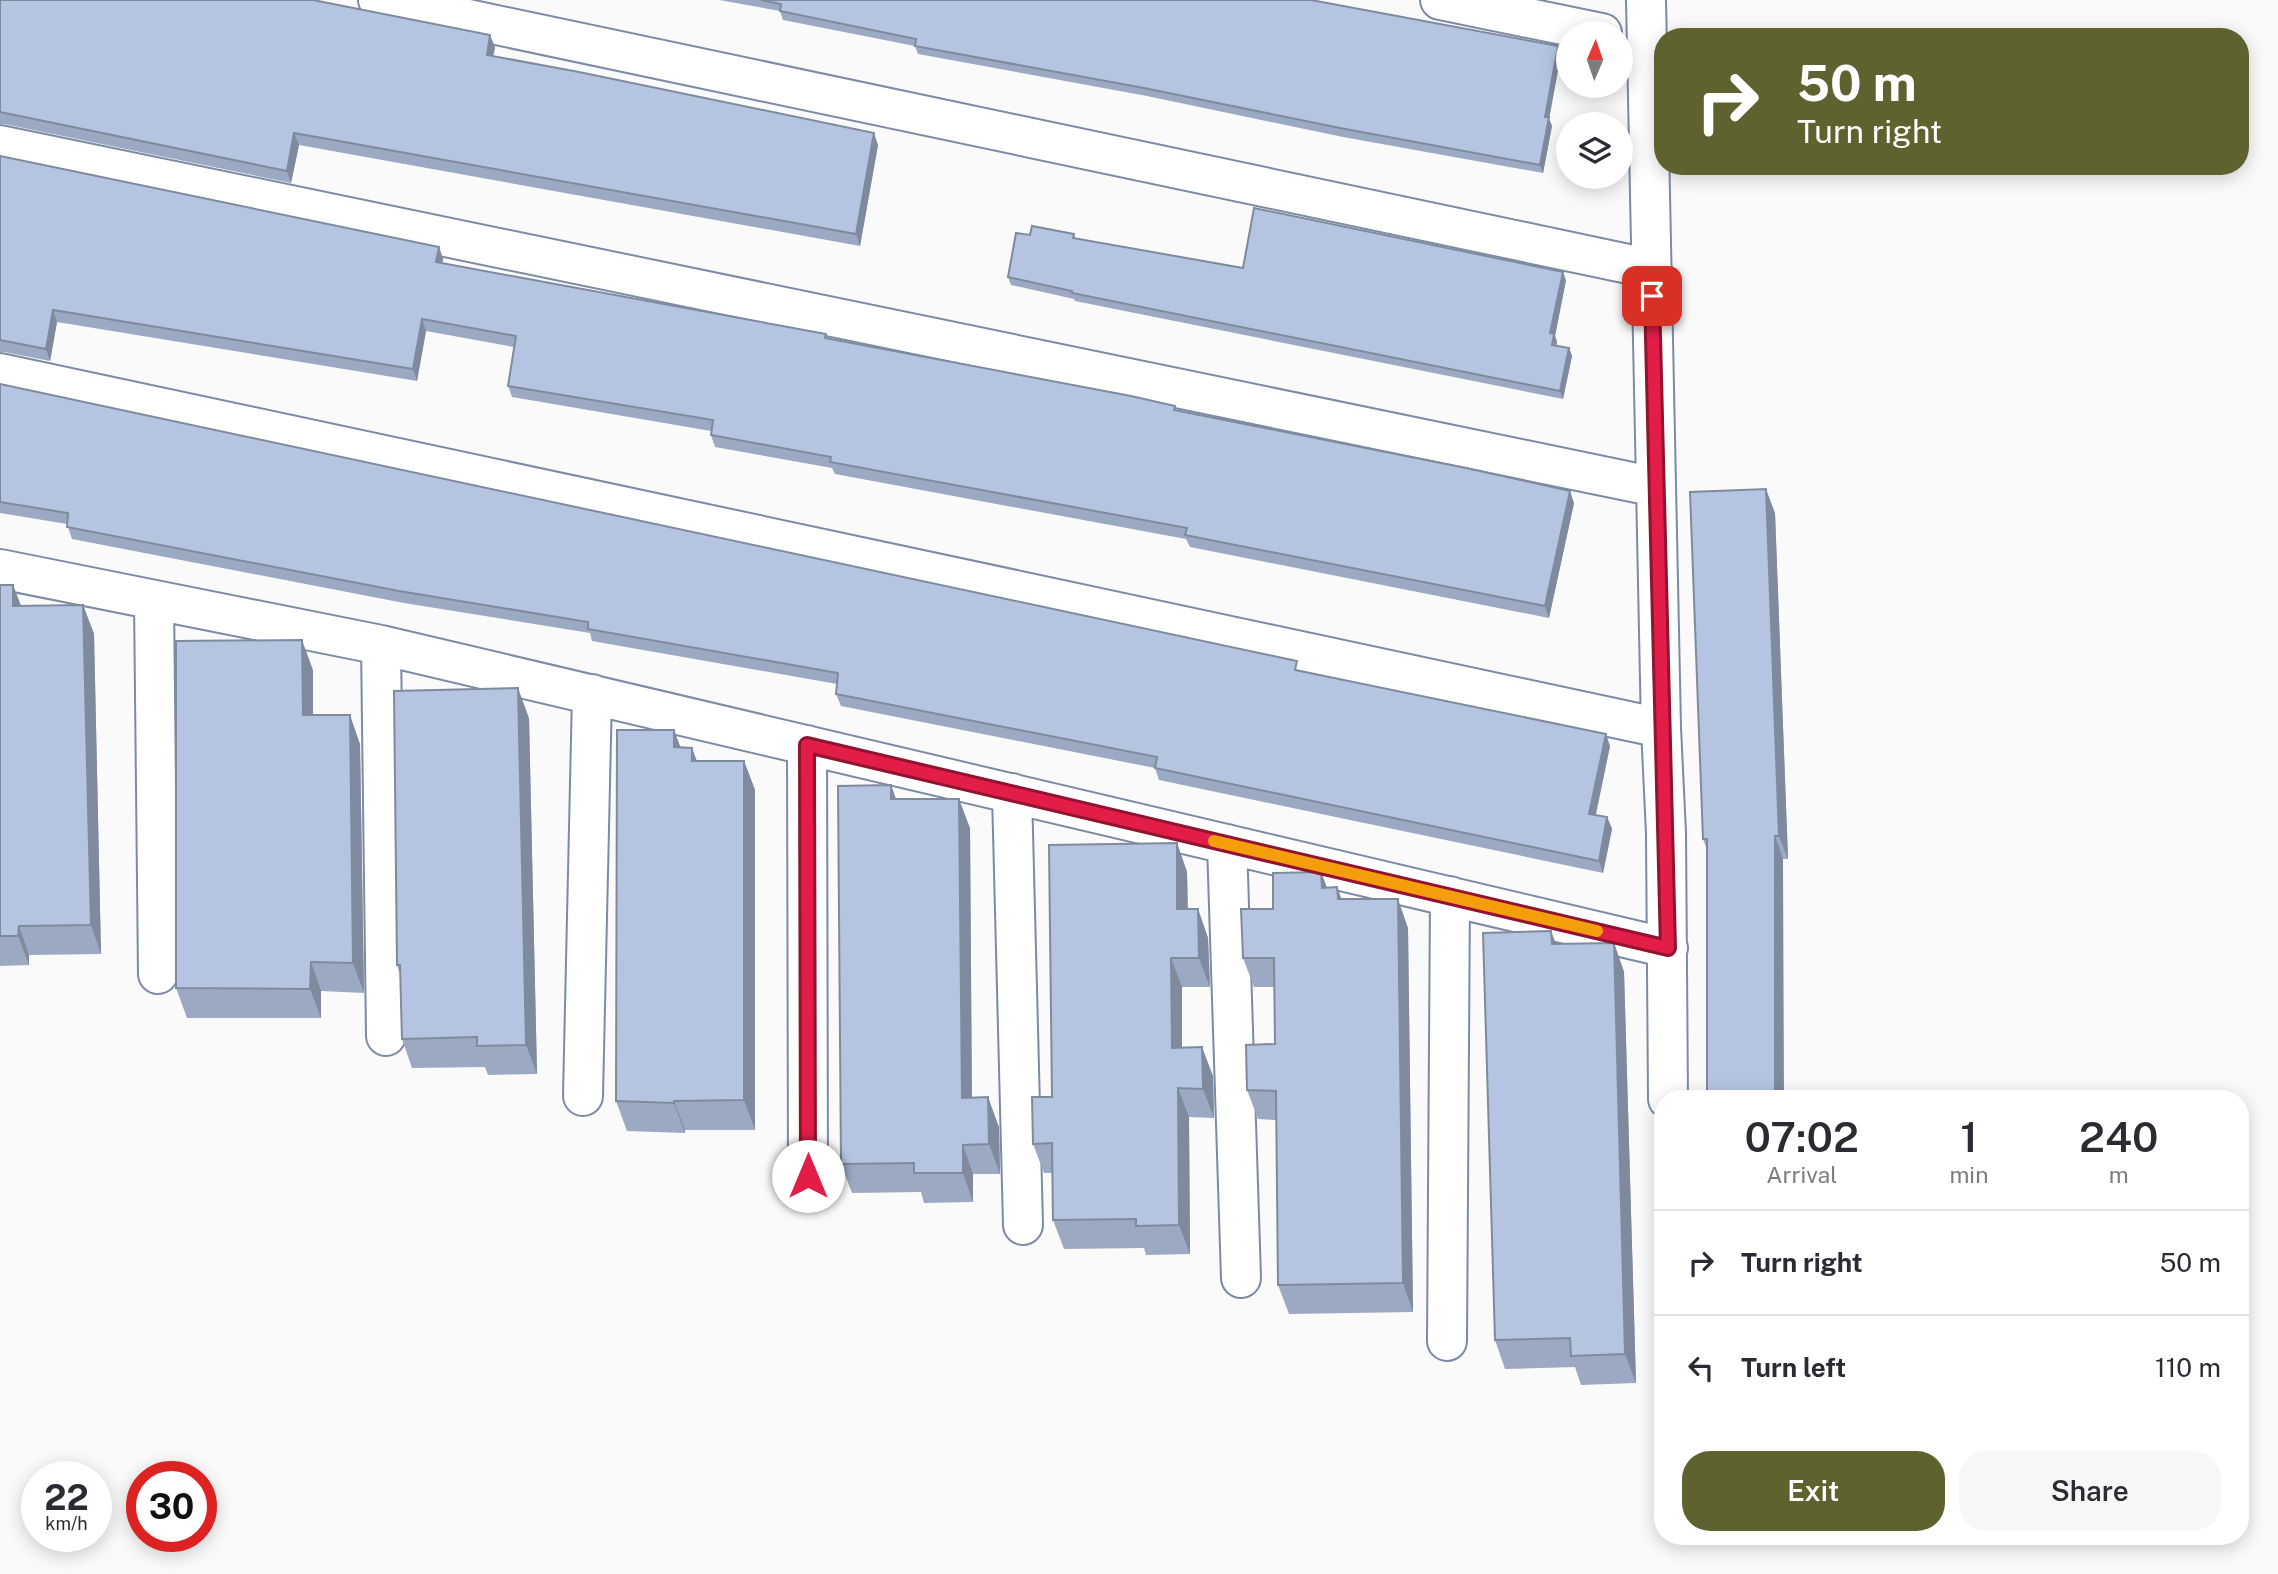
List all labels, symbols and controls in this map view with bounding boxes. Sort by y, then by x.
north arrow [1556,21,1633,98]
map controls [1556,21,1633,189]
text: 50 m [1797,54,1917,112]
icon: right [1682,56,1773,147]
button: layers [1556,112,1633,189]
text: Turn right [1797,113,1942,150]
pin [1622,266,1682,326]
icon: arrive [1633,277,1671,315]
text: 07:02 [1745,1112,1859,1161]
text: 1 [1960,1112,1978,1161]
text: 240 [2079,1112,2158,1161]
position arrow [771,1139,845,1213]
text: Arrival [1766,1161,1837,1188]
text: min [1949,1161,1988,1188]
text: m [2109,1161,2129,1188]
icon: right [1682,1244,1720,1282]
text: Turn right [1741,1247,1863,1278]
text: 50 m [2160,1247,2221,1278]
icon: left [1682,1349,1720,1387]
text: Turn left [1741,1352,1846,1383]
text: 110 m [2155,1352,2221,1383]
button: Exit [1682,1451,1945,1531]
button: Share [1959,1451,2221,1531]
speed limit sign: 30 [126,1461,217,1552]
text: 22 [44,1477,89,1518]
text: km/h [45,1513,88,1534]

